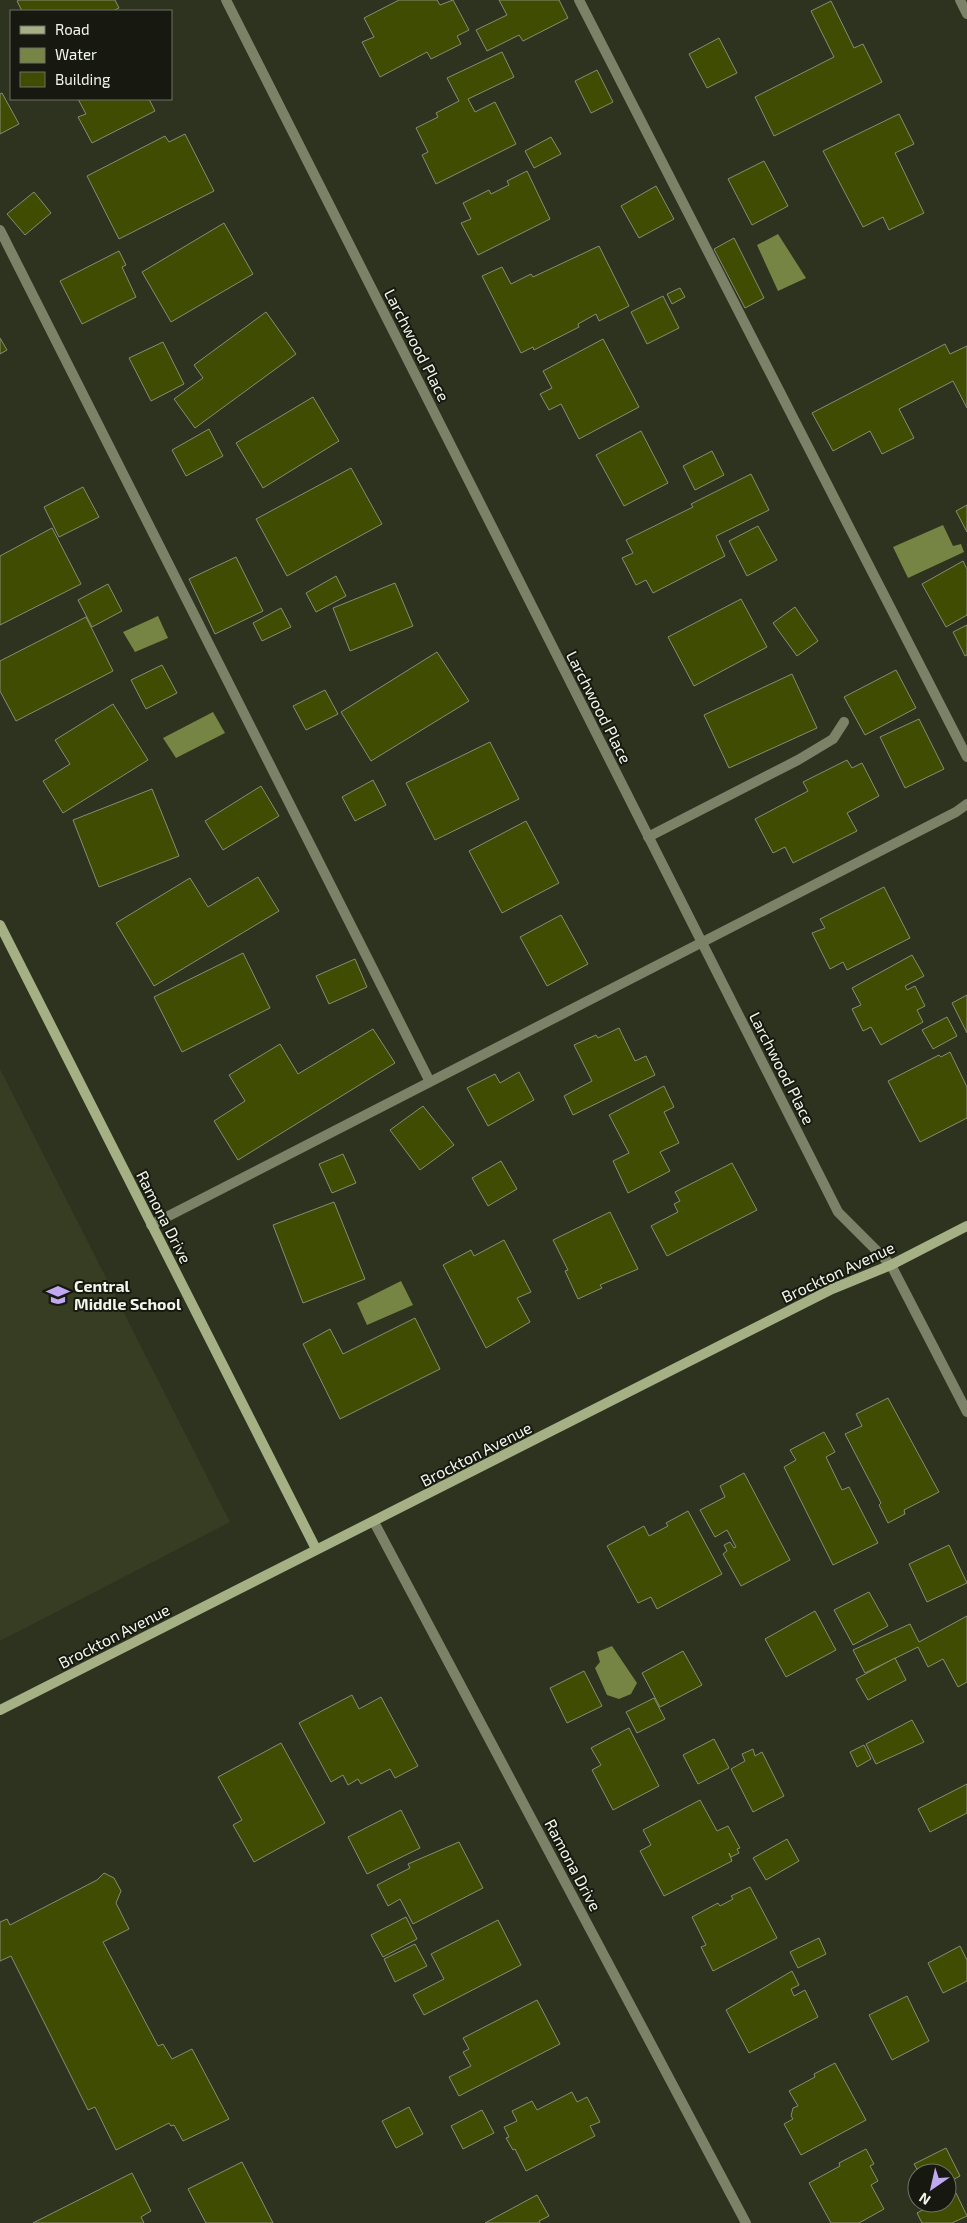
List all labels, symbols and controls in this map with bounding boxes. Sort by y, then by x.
legend [10,10,172,100]
text: Road [55,20,90,38]
text: Water [55,45,97,63]
text: Building [55,70,111,88]
street label: Larchwood Place [381,285,454,404]
street label: Larchwood Place [563,647,636,766]
street label: Larchwood Place [746,1008,819,1127]
street label: Ramona Drive [133,1167,196,1266]
street label: Brockton Avenue [778,1237,897,1306]
place label: Central Middle School [74,1276,182,1313]
school or university icon: Central Middle School [45,1282,71,1308]
street label: Brockton Avenue [417,1417,535,1490]
street label: Brockton Avenue [55,1599,173,1672]
street label: Ramona Drive [541,1816,606,1914]
north arrow [907,2163,957,2213]
text: N [916,2189,933,2209]

